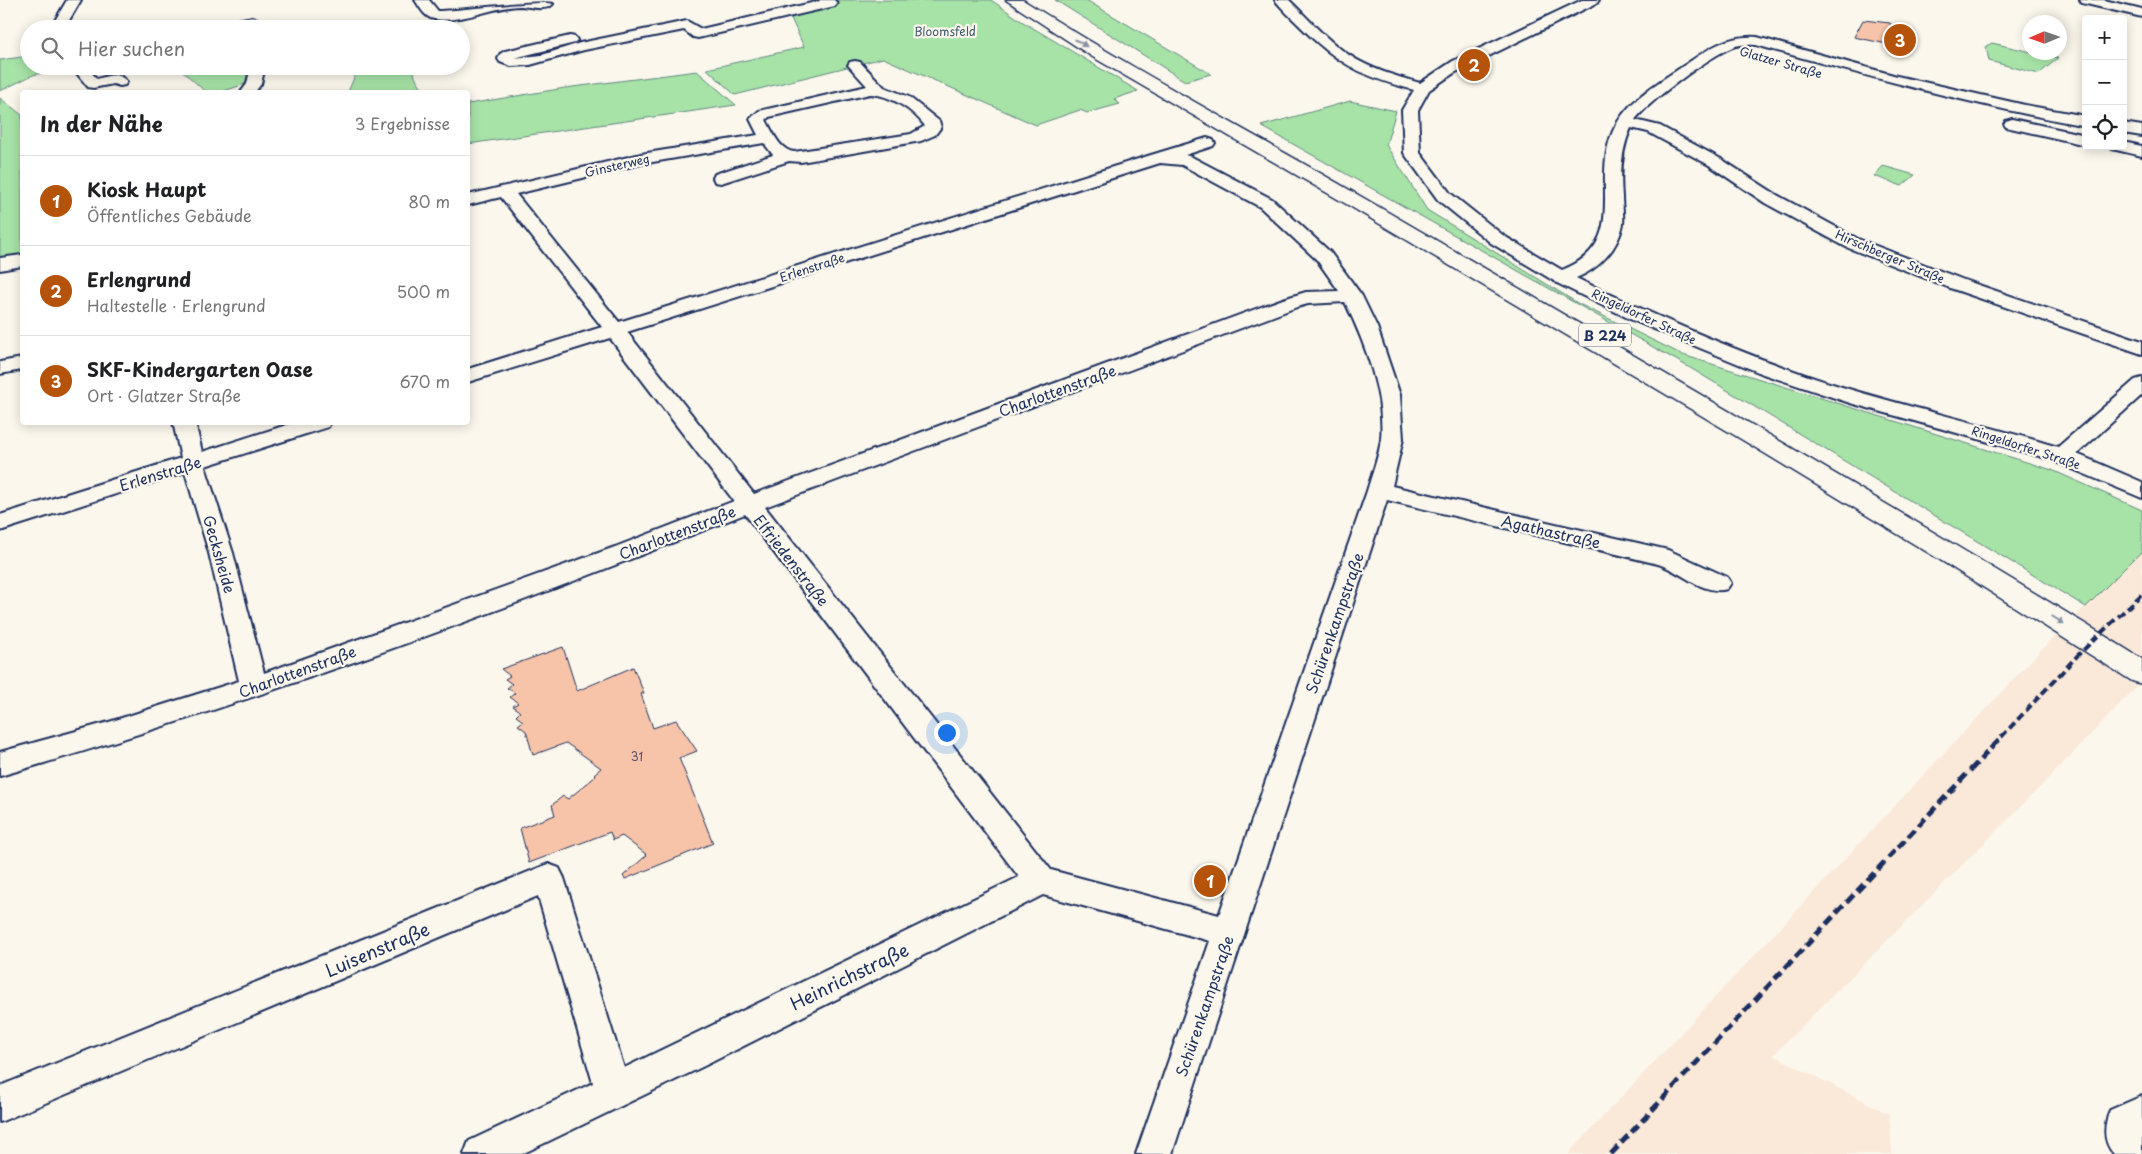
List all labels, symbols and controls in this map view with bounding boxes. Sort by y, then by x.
north arrow [2022,15,2067,60]
map controls [2082,15,2127,150]
button: + [2082,15,2127,60]
search box [20,20,470,75]
pin: 3 [1884,21,1916,59]
park label: Bloomsfeld [914,22,976,40]
icon: search [38,34,66,62]
text: Hier suchen [78,34,185,62]
one-way arrow [1074,38,1087,47]
street label: Glatzer Straße [1738,42,1824,82]
pin: 2 [1458,46,1490,84]
button: − [2082,60,2127,105]
button: locate [2082,105,2127,150]
text: In der Nähe [40,107,162,139]
text: 3 Ergebnisse [355,111,450,135]
street label: Ginsterweg [583,149,651,181]
text: Kiosk Haupt [87,175,206,203]
text: 1 [52,189,60,213]
text: 80 m [408,189,450,213]
text: Öffentliches Gebäude [87,203,252,227]
street label: Hirschberger Straße [1833,225,1947,287]
street label: Erlenstraße [777,248,847,286]
text: Erlengrund [87,265,191,293]
text: 2 [50,279,62,303]
text: 500 m [397,279,450,303]
street label: Ringeldorfer Straße [1589,284,1699,348]
text: Haltestelle · Erlengrund [87,293,266,317]
road number: B 224 [1579,324,1631,346]
text: SKF-Kindergarten Oase [87,355,313,383]
street label: Charlottenstraße [995,358,1119,422]
text: 3 [51,369,61,393]
text: 670 m [400,369,450,393]
text: Ort · Glatzer Straße [87,383,241,407]
street label: Ringeldorfer Straße [1969,421,2083,473]
street label: Erlenstraße [116,450,204,496]
street label: Charlottenstraße [615,499,739,565]
street label: Agathastraße [1499,508,1603,554]
street label: Elfriedenstraße [749,509,835,611]
street label: Gecksheide [198,512,242,596]
street label: Schürenkampstraße [1299,549,1369,697]
one-way arrow [2052,616,2065,625]
street label: Charlottenstraße [235,639,359,703]
your location [934,720,960,746]
house number: 31 [631,747,643,765]
pin: 1 [1194,862,1226,900]
street label: Luisenstraße [320,915,434,983]
street label: Schürenkampstraße [1169,932,1239,1080]
street label: Heinrichstraße [785,936,913,1016]

